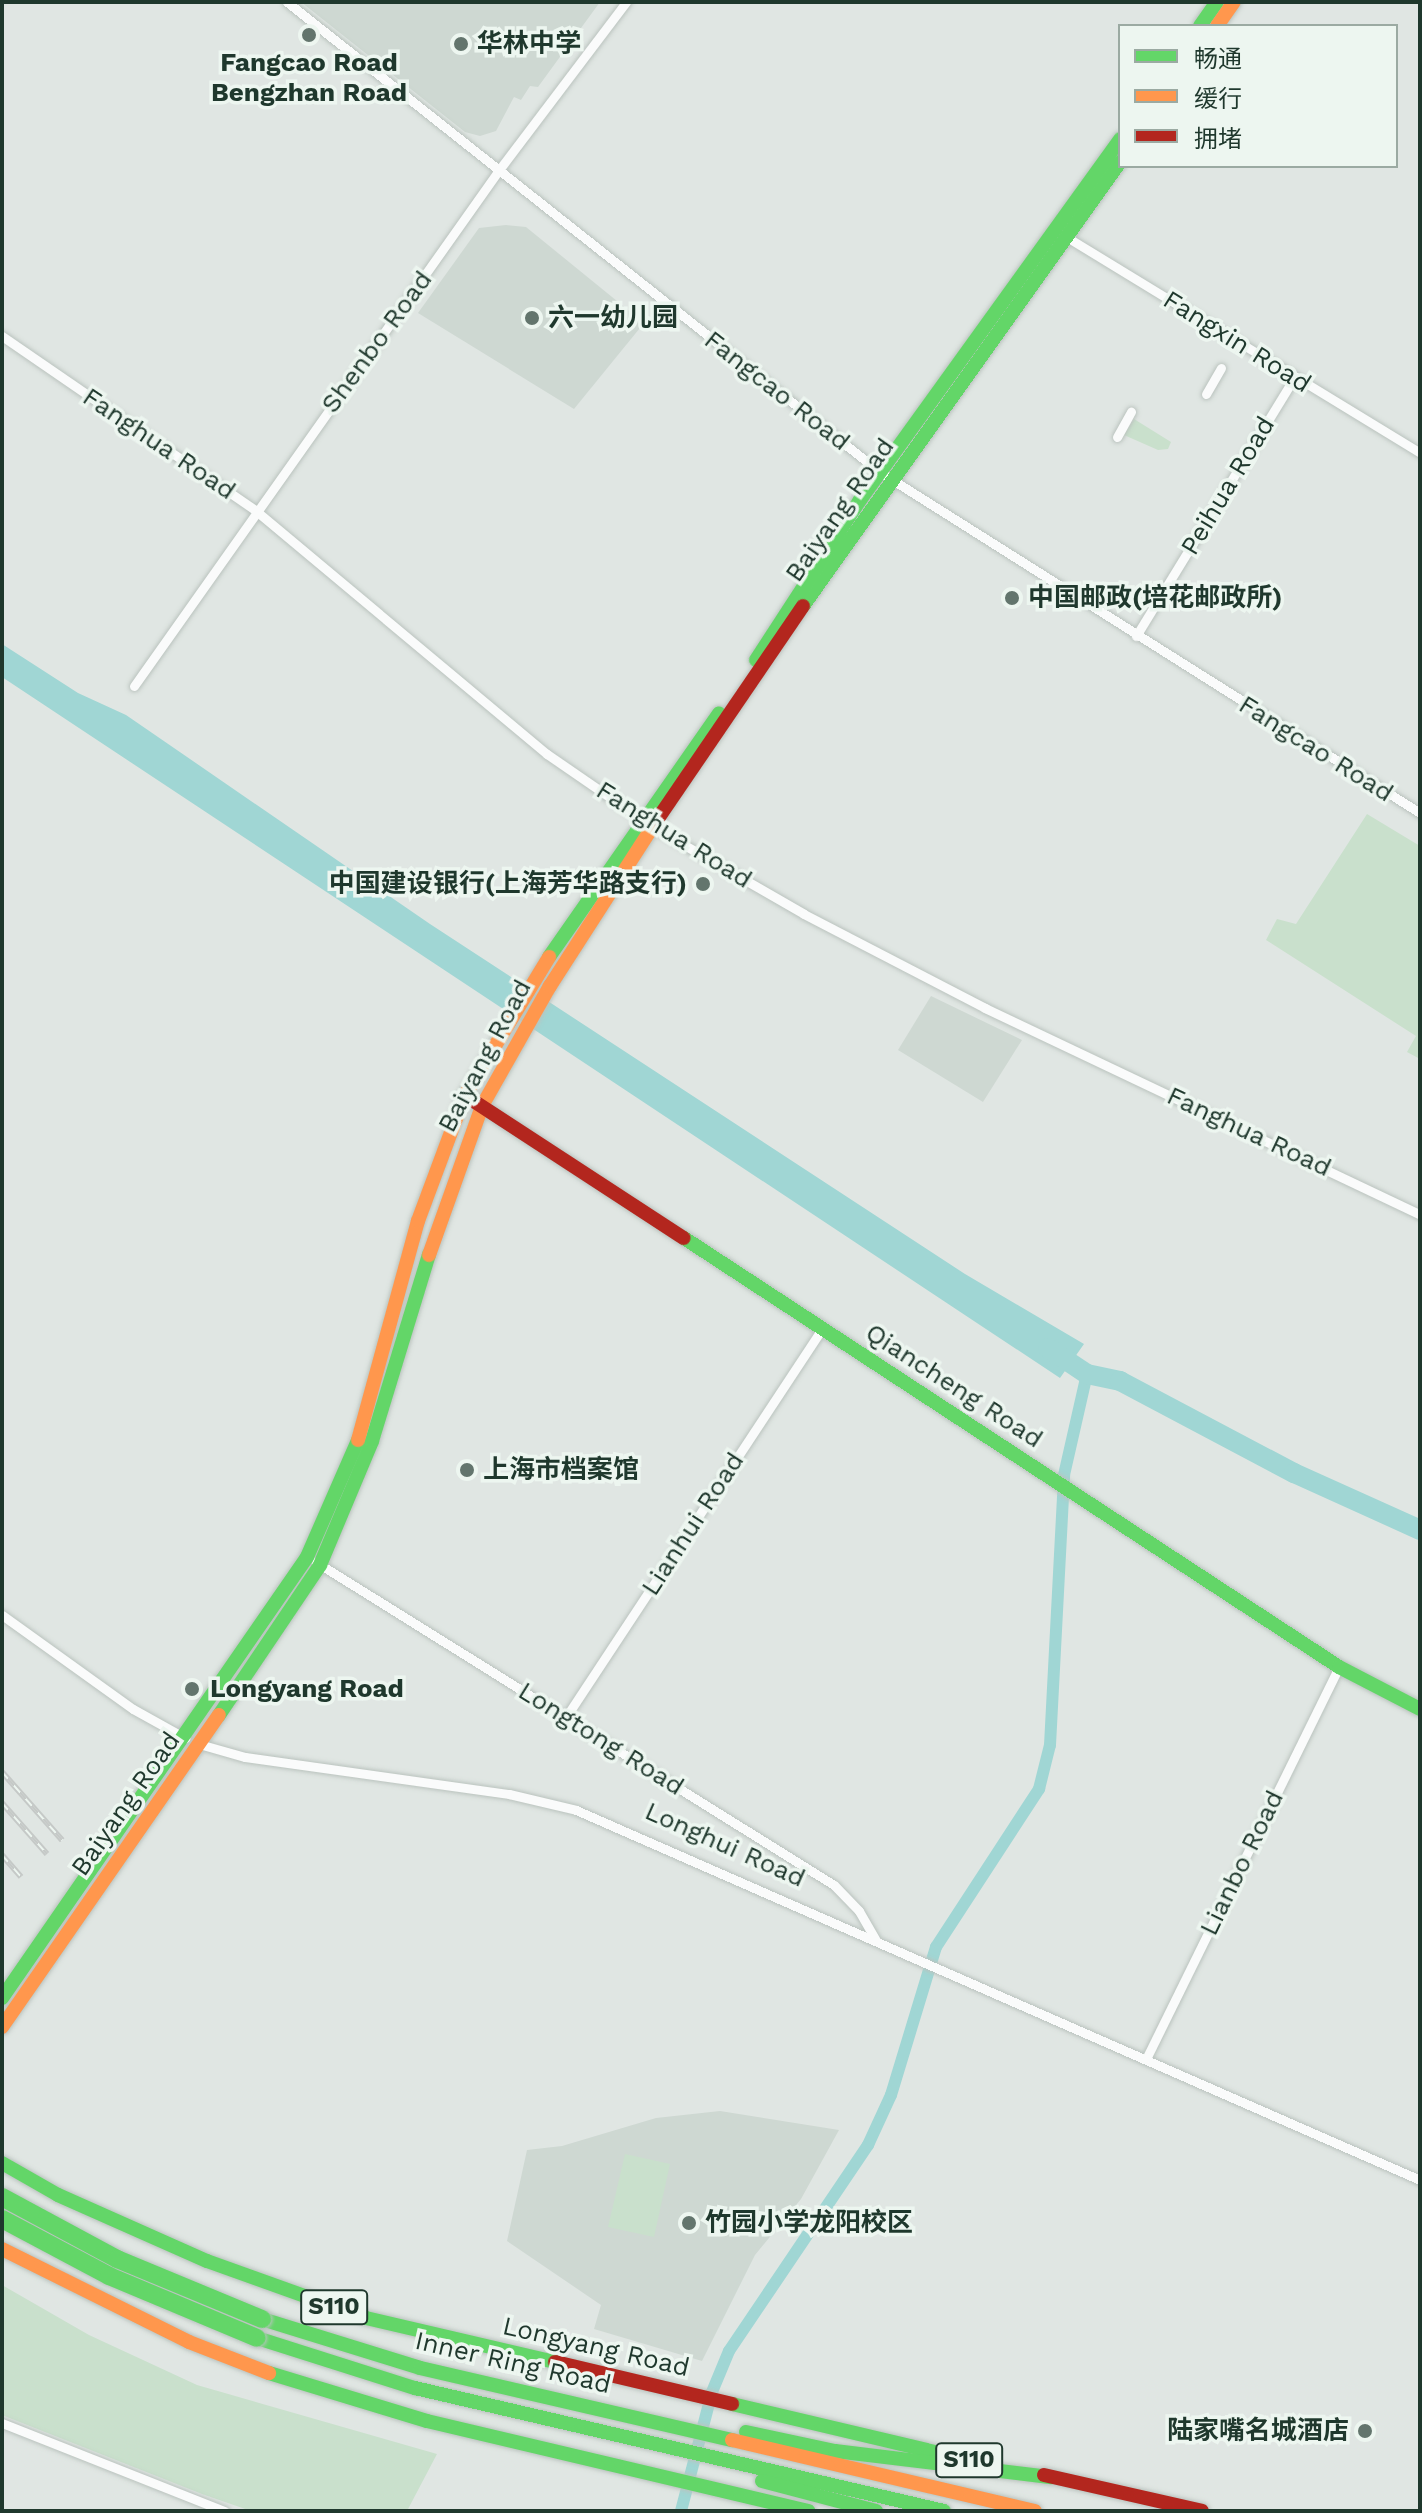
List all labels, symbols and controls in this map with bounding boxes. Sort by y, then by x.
legend [1118,24,1398,168]
marker: Fangcao Road Bengzhan Road [300,26,318,44]
place label: 华林中学 [477,28,581,60]
marker: 华林中学 [452,35,470,53]
text: 畅通 [1194,45,1242,73]
place label: Fangcao Road Bengzhan Road [211,47,407,108]
text: 缓行 [1194,85,1242,113]
text: 拥堵 [1194,125,1242,153]
street label: Shenbo Road [315,265,439,419]
street label: Fangxin Road [1157,284,1317,400]
place label: 六一幼儿园 [548,302,678,334]
marker: 六一幼儿园 [523,309,541,327]
street label: Fangcao Road [698,324,856,458]
street label: Fanghua Road [76,381,242,507]
street label: Peihua Road [1174,411,1282,561]
street label: Baiyang Road [779,432,901,588]
place label: 中国邮政(培花邮政所) [1028,582,1282,614]
marker: 中国邮政(培花邮政所) [1003,589,1021,607]
street label: Fangcao Road [1233,689,1399,809]
street label: Fanghua Road [590,775,758,895]
place label: 中国建设银行(上海芳华路支行) [329,868,687,900]
marker: 中国建设银行(上海芳华路支行) [694,875,712,893]
street label: Baiyang Road [432,974,538,1138]
street label: Fanghua Road [1162,1080,1336,1184]
street label: Qiancheng Road [860,1317,1048,1455]
street label: Lianhui Road [635,1446,751,1602]
place label: 上海市档案馆 [483,1454,639,1486]
marker: 上海市档案馆 [458,1461,476,1479]
place label: Longyang Road [210,1673,404,1705]
street label: Longtong Road [512,1676,690,1802]
marker: Longyang Road [181,1678,203,1700]
street label: Baiyang Road [65,1726,187,1882]
street label: Lianbo Road [1193,1785,1291,1941]
street label: Longhui Road [640,1796,810,1894]
place label: 竹园小学龙阳校区 [705,2207,913,2239]
marker: 竹园小学龙阳校区 [680,2214,698,2232]
road number: S110 [300,2287,368,2327]
street label: Longyang Road [500,2310,692,2384]
street label: Inner Ring Road [412,2325,614,2401]
place label: 陆家嘴名城酒店 [1167,2415,1349,2447]
marker: 陆家嘴名城酒店 [1356,2422,1374,2440]
road number: S110 [935,2440,1003,2480]

